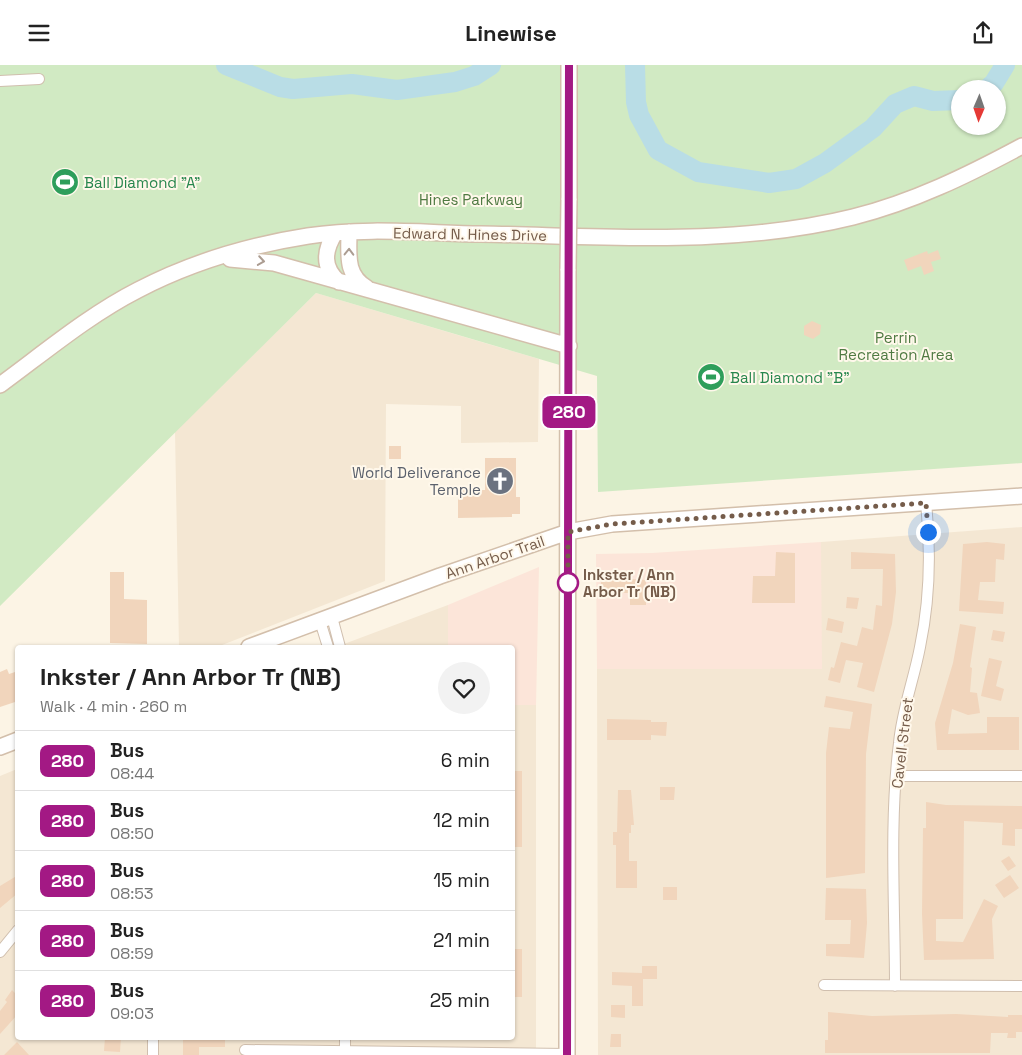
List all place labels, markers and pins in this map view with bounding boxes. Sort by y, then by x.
sports icon: Ball Diamond "A" [50,167,80,197]
place label: Ball Diamond "A" [84,173,200,192]
sports icon: Ball Diamond "B" [696,362,726,392]
place label: Ball Diamond "B" [730,368,850,387]
place label: World Deliverance Temple [352,463,481,499]
church icon: World Deliverance Temple [485,466,515,496]
place label: Inkster / Ann Arbor Tr (NB) [583,565,676,601]
marker: Inkster / Ann Arbor Tr (NB) [557,572,579,594]

